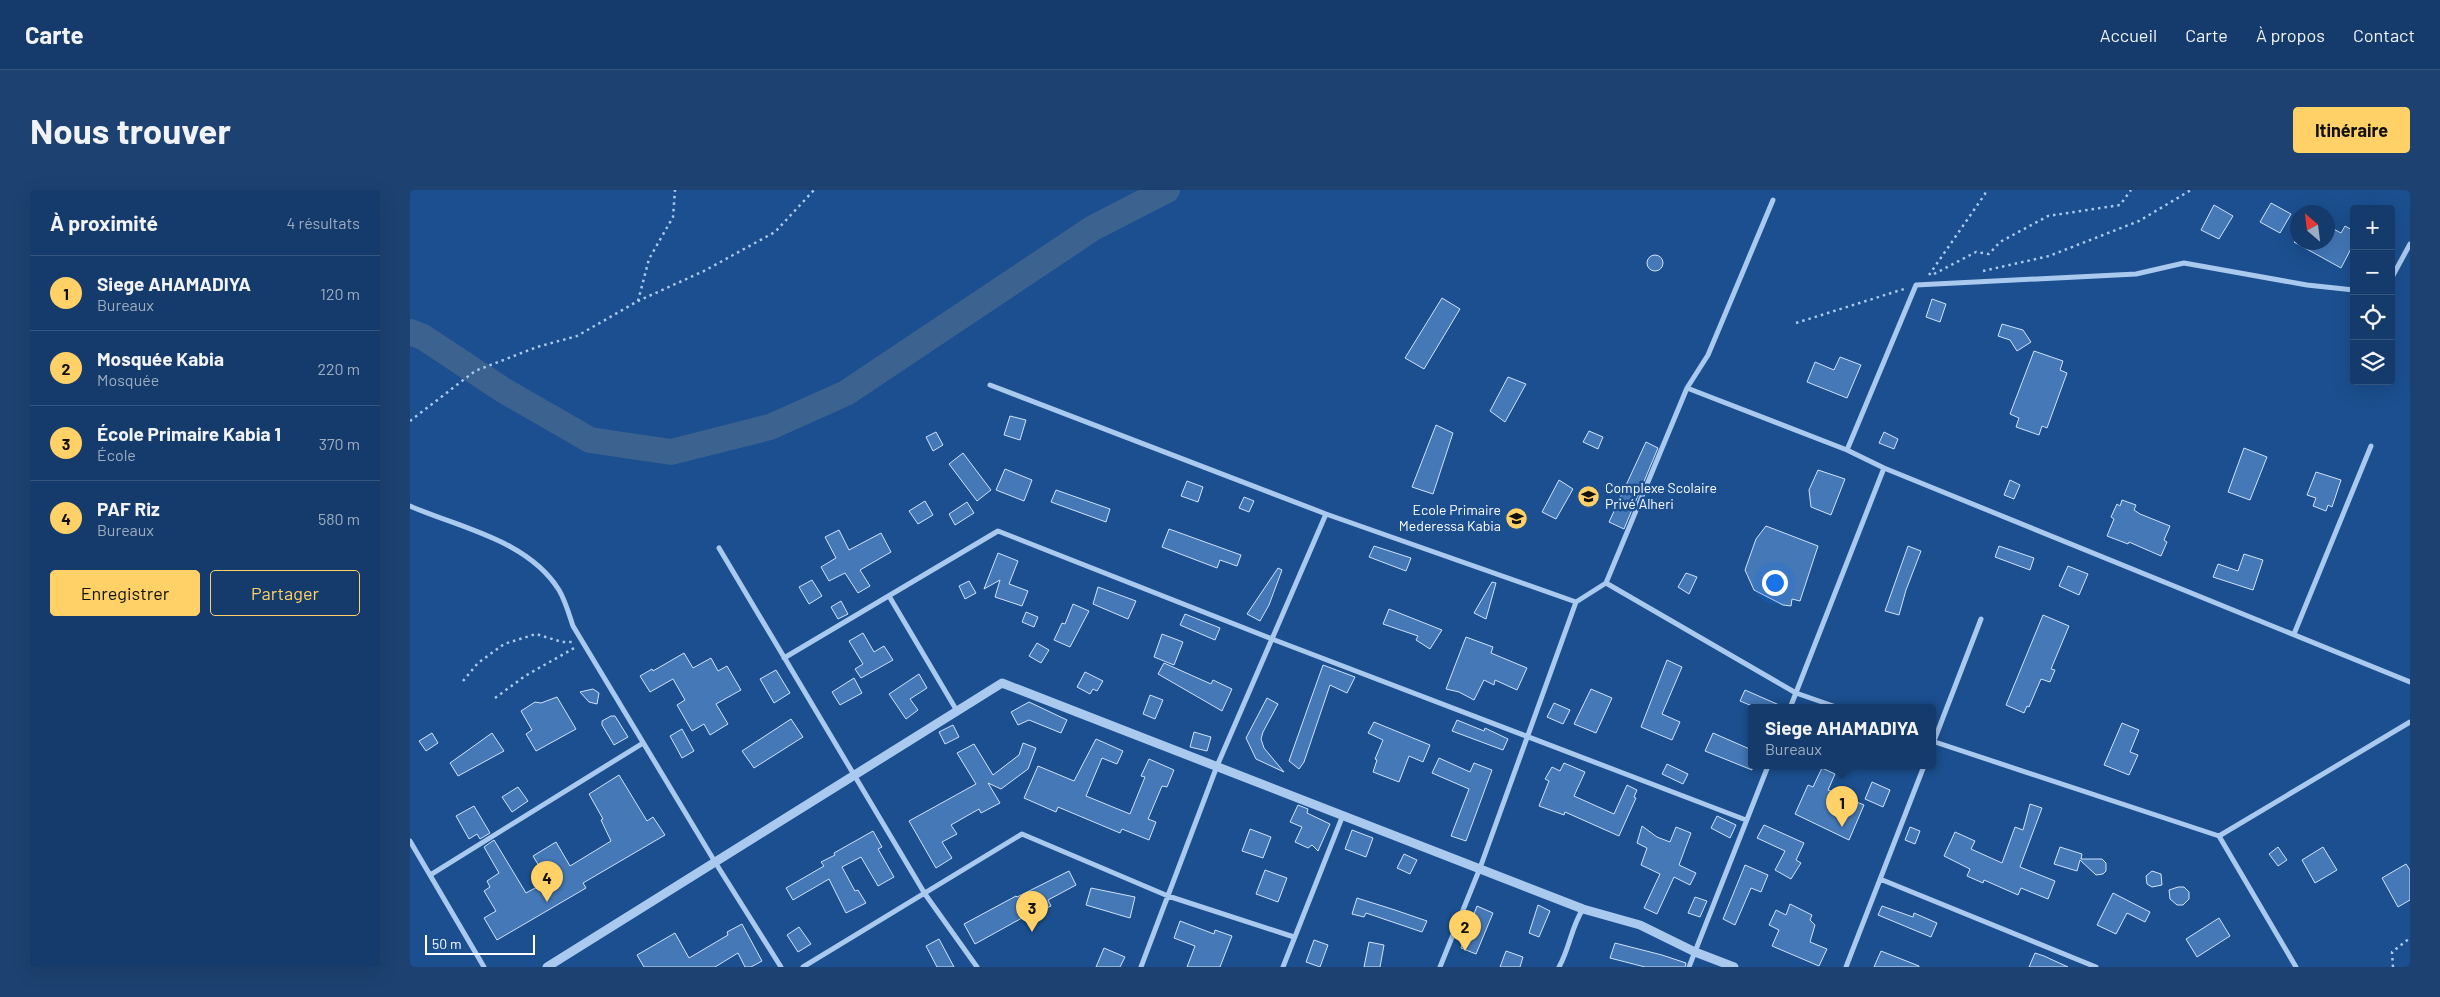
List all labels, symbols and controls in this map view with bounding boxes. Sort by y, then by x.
text: Carte [25,20,84,49]
text: Accueil [2100,24,2157,46]
text: Carte [2185,24,2228,46]
text: À propos [2256,24,2325,46]
text: Contact [2353,24,2415,46]
button: Itinéraire [2293,107,2410,153]
text: Nous trouver [30,109,231,151]
north arrow [2290,205,2335,250]
map controls [2350,205,2395,385]
button: + [2350,205,2395,250]
text: À proximité [50,210,158,235]
text: 4 résultats [286,213,360,232]
button: − [2350,250,2395,295]
text: Siege AHAMADIYA [97,272,251,295]
text: 1 [63,284,69,303]
text: 120 m [320,284,360,303]
text: Bureaux [97,295,154,314]
button: locate [2350,295,2395,340]
button: layers [2350,340,2395,385]
text: Mosquée Kabia [97,347,224,370]
text: 2 [62,359,70,378]
text: 220 m [317,359,360,378]
text: Mosquée [97,370,159,389]
text: École Primaire Kabia 1 [97,422,281,445]
text: 3 [62,434,70,453]
text: 370 m [319,434,360,453]
text: École [97,445,136,464]
place label: Complexe Scolaire Privé Alheri [1605,479,1717,512]
school or university icon: Complexe Scolaire Privé Alheri [1577,484,1601,508]
text: PAF Riz [97,497,160,520]
place label: Ecole Primaire Mederessa Kabia [1399,501,1501,534]
school or university icon: Ecole Primaire Mederessa Kabia [1505,506,1529,530]
text: 4 [61,509,71,528]
text: 580 m [318,509,360,528]
text: Bureaux [97,520,154,539]
button: Enregistrer [50,570,200,616]
button: Partager [210,570,360,616]
your location [1762,570,1788,596]
popup [1748,704,1936,769]
text: Siege AHAMADIYA [1765,716,1919,739]
text: Bureaux [1765,739,1822,758]
pin: 1 [1826,786,1858,827]
pin: 4 [531,861,563,902]
pin: 3 [1016,891,1048,932]
pin: 2 [1449,910,1481,951]
scale bar [425,932,535,955]
text: 50 m [432,935,461,952]

